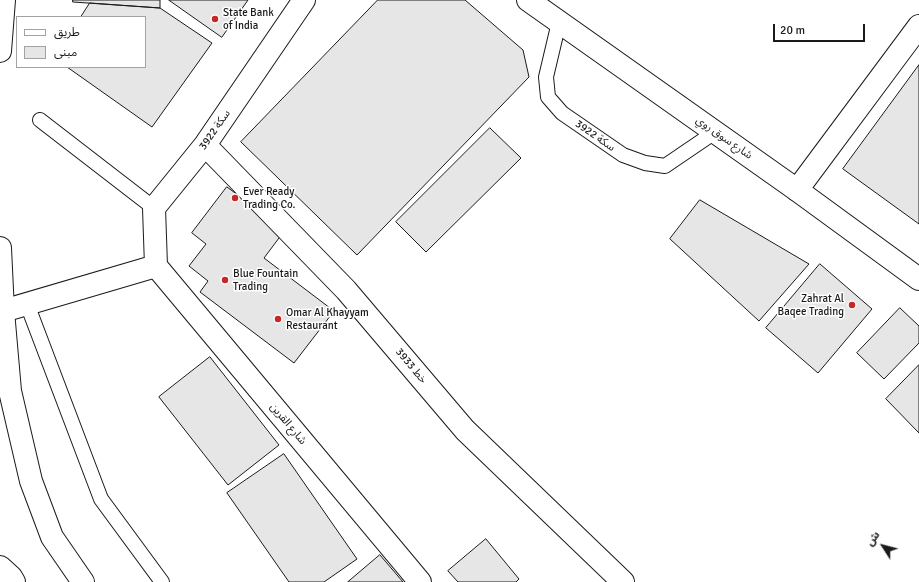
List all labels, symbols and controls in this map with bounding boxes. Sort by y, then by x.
place label: State Bank of India [223,6,274,32]
marker: State Bank of India [210,14,220,24]
legend [16,16,146,68]
scale bar [775,16,867,42]
text: 20 m [780,23,805,38]
text: طريق [54,25,80,40]
text: مبنى [54,45,77,60]
street label: سكة 3922 [196,107,234,153]
street label: شارع سوق روي [693,114,755,162]
street label: سكة 3922 [572,117,618,155]
place label: Ever Ready Trading Co. [243,185,295,211]
marker: Ever Ready Trading Co. [230,193,240,203]
place label: Blue Fountain Trading [233,267,298,293]
marker: Blue Fountain Trading [220,275,230,285]
place label: Zahrat Al Baqee Trading [778,292,844,318]
marker: Zahrat Al Baqee Trading [847,300,857,310]
place label: Omar Al Khayyam Restaurant [286,306,369,332]
marker: Omar Al Khayyam Restaurant [273,314,283,324]
street label: 3933 خط [393,346,429,386]
street label: شارع القرين [267,401,309,447]
north arrow [863,526,903,566]
text: ش [863,529,883,549]

